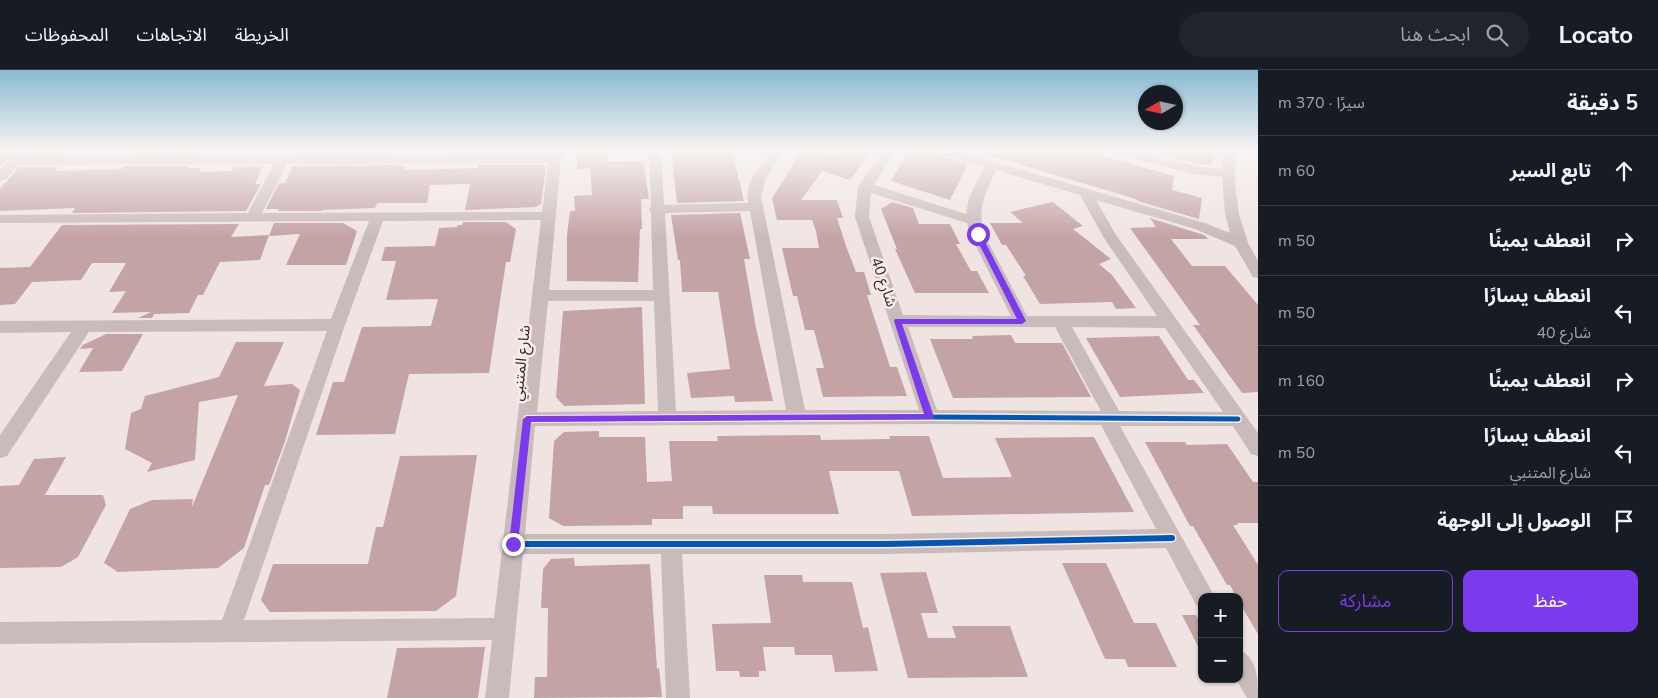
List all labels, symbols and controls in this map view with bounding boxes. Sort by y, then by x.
search box [1179,12,1529,57]
text: Locato [1559,19,1633,51]
icon: search [1483,21,1511,49]
text: ابحث هنا [1400,22,1471,48]
text: المحفوظات [25,23,109,47]
text: الاتجاهات [137,23,207,47]
text: الخريطة [235,23,289,47]
north arrow [1138,85,1183,130]
text: 5 دقيقة [1567,89,1638,117]
text: سيرًا · 370 m [1278,92,1365,114]
icon: ahead [1610,157,1638,185]
text: تابع السير [1510,158,1591,184]
text: 60 m [1278,160,1315,182]
route start [967,223,990,246]
icon: right [1610,227,1638,255]
text: انعطف يمينًا [1489,228,1591,254]
text: 50 m [1278,230,1315,252]
street label: شارع 40 [864,255,902,310]
text: انعطف يسارًا [1484,283,1591,309]
icon: left [1610,299,1638,327]
text: 50 m [1278,302,1315,324]
text: شارع 40 [1537,322,1591,344]
street label: شارع المتنبي [507,324,537,402]
icon: right [1610,367,1638,395]
text: انعطف يمينًا [1489,368,1591,394]
text: 160 m [1278,370,1325,392]
text: انعطف يسارًا [1484,423,1591,449]
icon: left [1610,439,1638,467]
text: 50 m [1278,442,1315,464]
text: شارع المتنبي [1510,462,1591,484]
icon: arrive [1610,507,1638,535]
text: الوصول إلى الوجهة [1437,508,1591,534]
route end [502,533,525,556]
button: مشاركة [1278,570,1453,632]
button: حفظ [1463,570,1638,632]
map controls [1198,593,1243,683]
button: + [1198,593,1243,638]
button: − [1198,638,1243,683]

